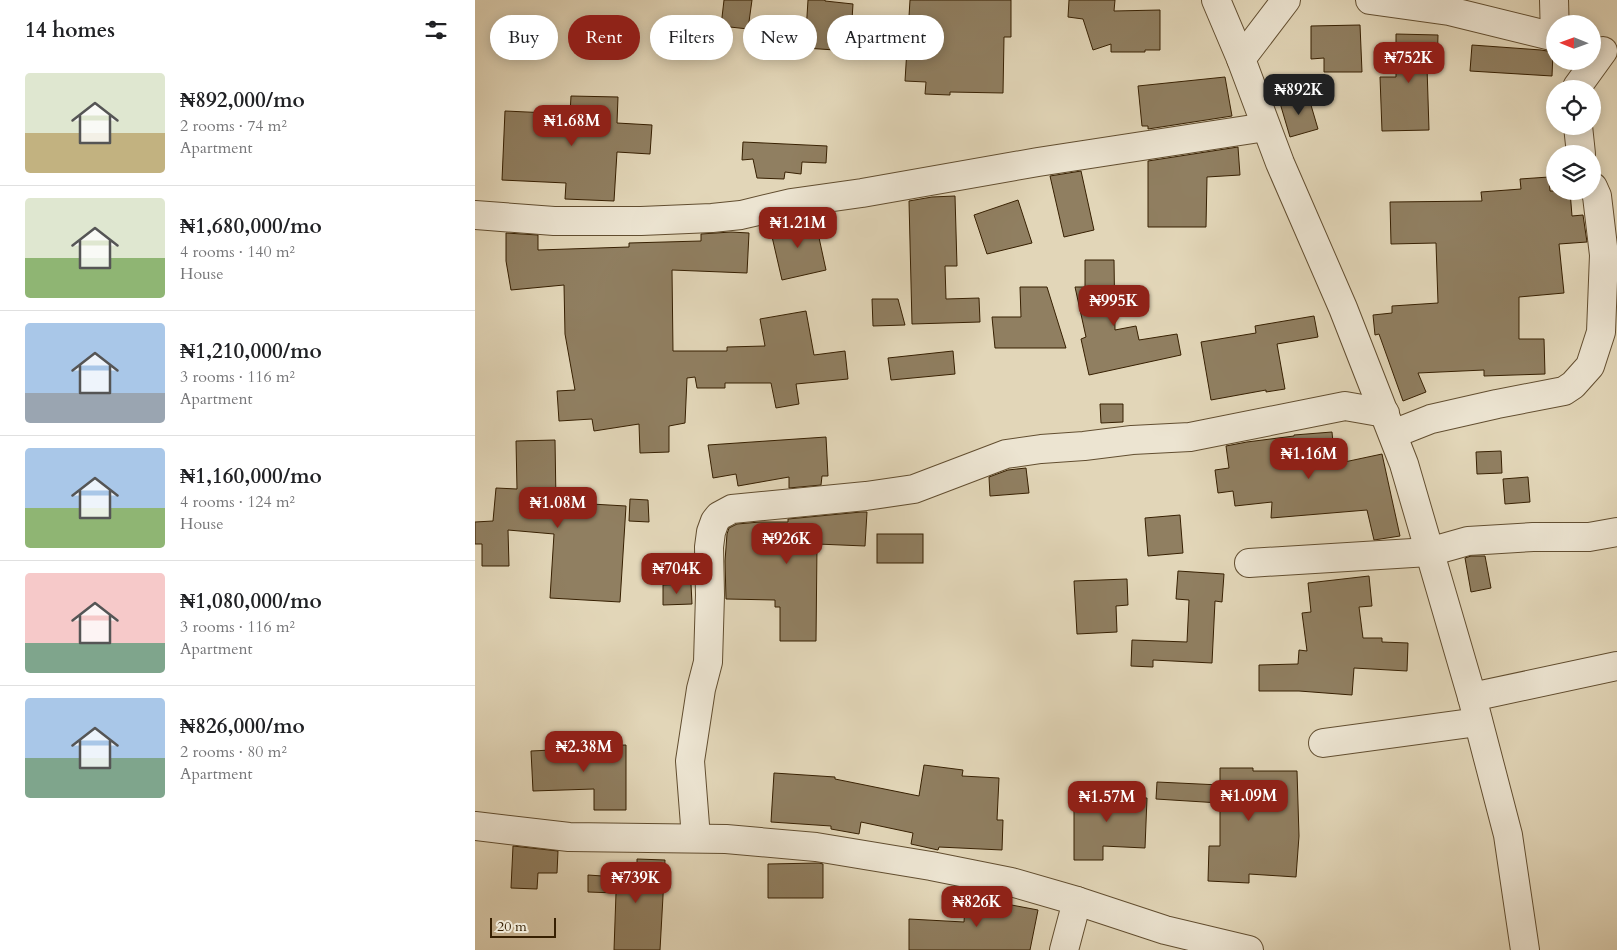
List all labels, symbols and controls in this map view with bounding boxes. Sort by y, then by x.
chip: Buy [490,15,558,60]
chip: Rent [568,15,640,60]
chip: Filters [650,15,733,60]
chip: New [743,15,817,60]
chip: Apartment [827,15,944,60]
north arrow [1546,15,1601,70]
map controls [1546,15,1601,200]
text: 14 homes [25,16,115,45]
icon: filters [422,16,450,44]
pin: ₦752K [1374,42,1444,84]
text: ₦752K [1384,47,1434,69]
pin: ₦892K [1264,74,1334,116]
text: ₦892K [1274,79,1324,101]
button: locate [1546,80,1601,135]
text: ₦892,000/mo [180,86,305,115]
icon: home [65,93,125,153]
pin: ₦1.68M [531,104,613,147]
text: ₦1.68M [544,110,600,132]
text: 2 rooms · 74 m² [180,115,287,137]
text: Apartment [180,137,253,159]
button: layers [1546,145,1601,200]
pin: ₦1.21M [757,206,839,249]
text: ₦1,680,000/mo [180,212,322,241]
text: ₦1.21M [770,212,826,234]
icon: home [65,218,125,278]
text: 4 rooms · 140 m² [180,241,295,263]
text: House [180,263,223,285]
pin: ₦995K [1079,284,1149,327]
text: ₦995K [1089,290,1139,312]
text: ₦1,210,000/mo [180,337,322,366]
icon: home [65,343,125,403]
text: 3 rooms · 116 m² [180,366,295,388]
text: Apartment [180,388,253,410]
pin: ₦1.16M [1268,438,1350,480]
text: ₦1.16M [1281,443,1337,465]
text: ₦1,160,000/mo [180,462,322,491]
icon: home [65,468,125,528]
pin: ₦1.08M [517,486,599,529]
text: 4 rooms · 124 m² [180,491,295,513]
text: ₦1.08M [530,492,586,514]
text: House [180,513,223,535]
pin: ₦926K [752,522,822,565]
text: ₦926K [762,528,812,550]
pin: ₦704K [642,552,712,595]
text: ₦704K [652,558,702,580]
text: ₦1,080,000/mo [180,587,322,616]
icon: home [65,593,125,653]
text: 3 rooms · 116 m² [180,616,295,638]
text: Apartment [180,638,253,660]
text: ₦826,000/mo [180,712,305,741]
icon: home [65,718,125,778]
pin: ₦2.38M [543,730,625,773]
text: ₦2.38M [556,736,612,758]
text: 2 rooms · 80 m² [180,741,287,763]
text: Apartment [180,763,253,785]
pin: ₦1.57M [1066,780,1148,823]
pin: ₦1.09M [1208,780,1290,822]
text: ₦1.09M [1221,785,1277,807]
text: ₦1.57M [1079,786,1135,808]
pin: ₦739K [601,862,671,904]
text: ₦739K [611,867,661,889]
pin: ₦826K [942,886,1012,928]
text: ₦826K [952,891,1002,913]
scale bar [490,915,556,938]
text: 20 m [497,917,527,936]

